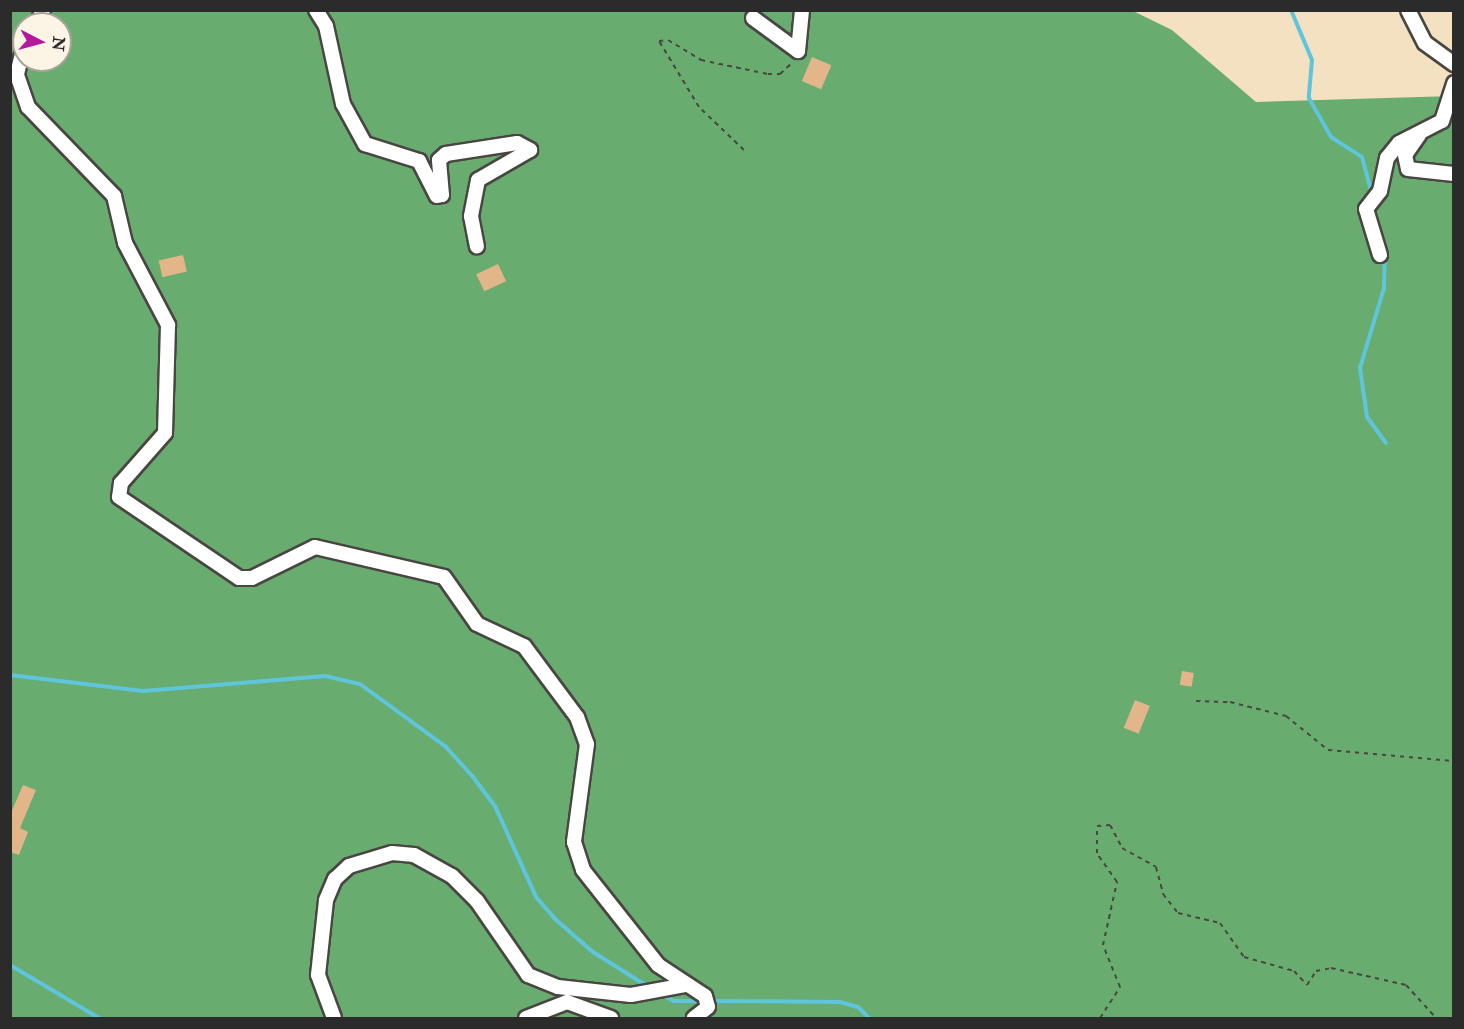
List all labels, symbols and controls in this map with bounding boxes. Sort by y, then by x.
north arrow [12,12,72,72]
text: N [47,35,69,52]

